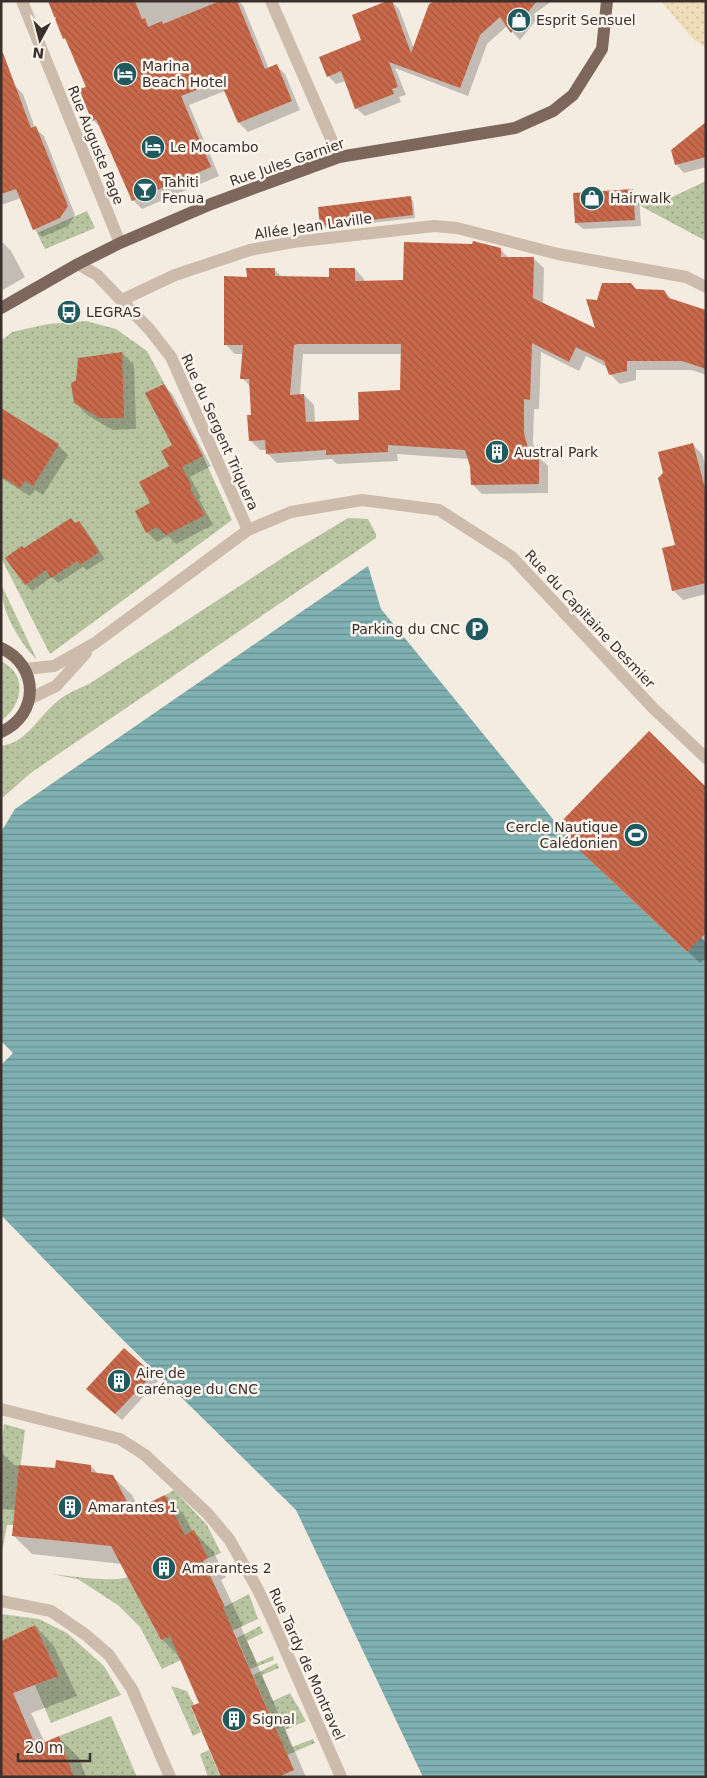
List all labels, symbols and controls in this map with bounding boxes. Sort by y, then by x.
shop icon: Esprit Sensuel [506,7,532,33]
place label: Esprit Sensuel [536,12,636,28]
north arrow [15,15,65,65]
text: N [32,44,45,62]
place label: Marina Beach Hotel [142,58,227,90]
hotel icon: Marina Beach Hotel [112,61,138,87]
street label: Rue Auguste Page [65,83,127,207]
hotel icon: Le Mocambo [140,134,166,160]
street label: Rue Jules Garnier [227,135,347,189]
place label: Le Mocambo [170,139,259,155]
place label: Tahiti Fenua [161,174,204,206]
bar icon: Tahiti Fenua [132,177,158,203]
shop icon: Hairwalk [579,185,605,211]
place label: Hairwalk [610,190,672,206]
street label: Allée Jean Laville [253,210,373,242]
bus stop icon: LEGRAS [56,299,82,325]
place label: LEGRAS [86,304,141,320]
street label: Rue du Sergent Triquera [178,351,262,513]
building icon: Austral Park [484,439,510,465]
place label: Austral Park [514,444,599,460]
street label: Rue du Capitaine Desmier [522,547,658,691]
parking icon: Parking du CNC [464,616,490,642]
place label: Parking du CNC [351,621,460,637]
place label: Cercle Nautique Calédonien [506,819,618,851]
sports icon: Cercle Nautique Calédonien [623,822,649,848]
place label: Aire de carénage du CNC [136,1365,258,1397]
building icon: Aire de carénage du CNC [106,1368,132,1394]
building icon: Amarantes 1 [57,1494,83,1520]
place label: Amarantes 1 [88,1499,178,1515]
building icon: Amarantes 2 [151,1555,177,1581]
place label: Amarantes 2 [182,1560,272,1576]
street label: Rue Tardy de Montravel [266,1585,348,1743]
building icon: Signal [221,1706,247,1732]
place label: Signal [252,1711,295,1727]
scale bar [18,1730,90,1762]
text: 20 m [25,1739,63,1757]

